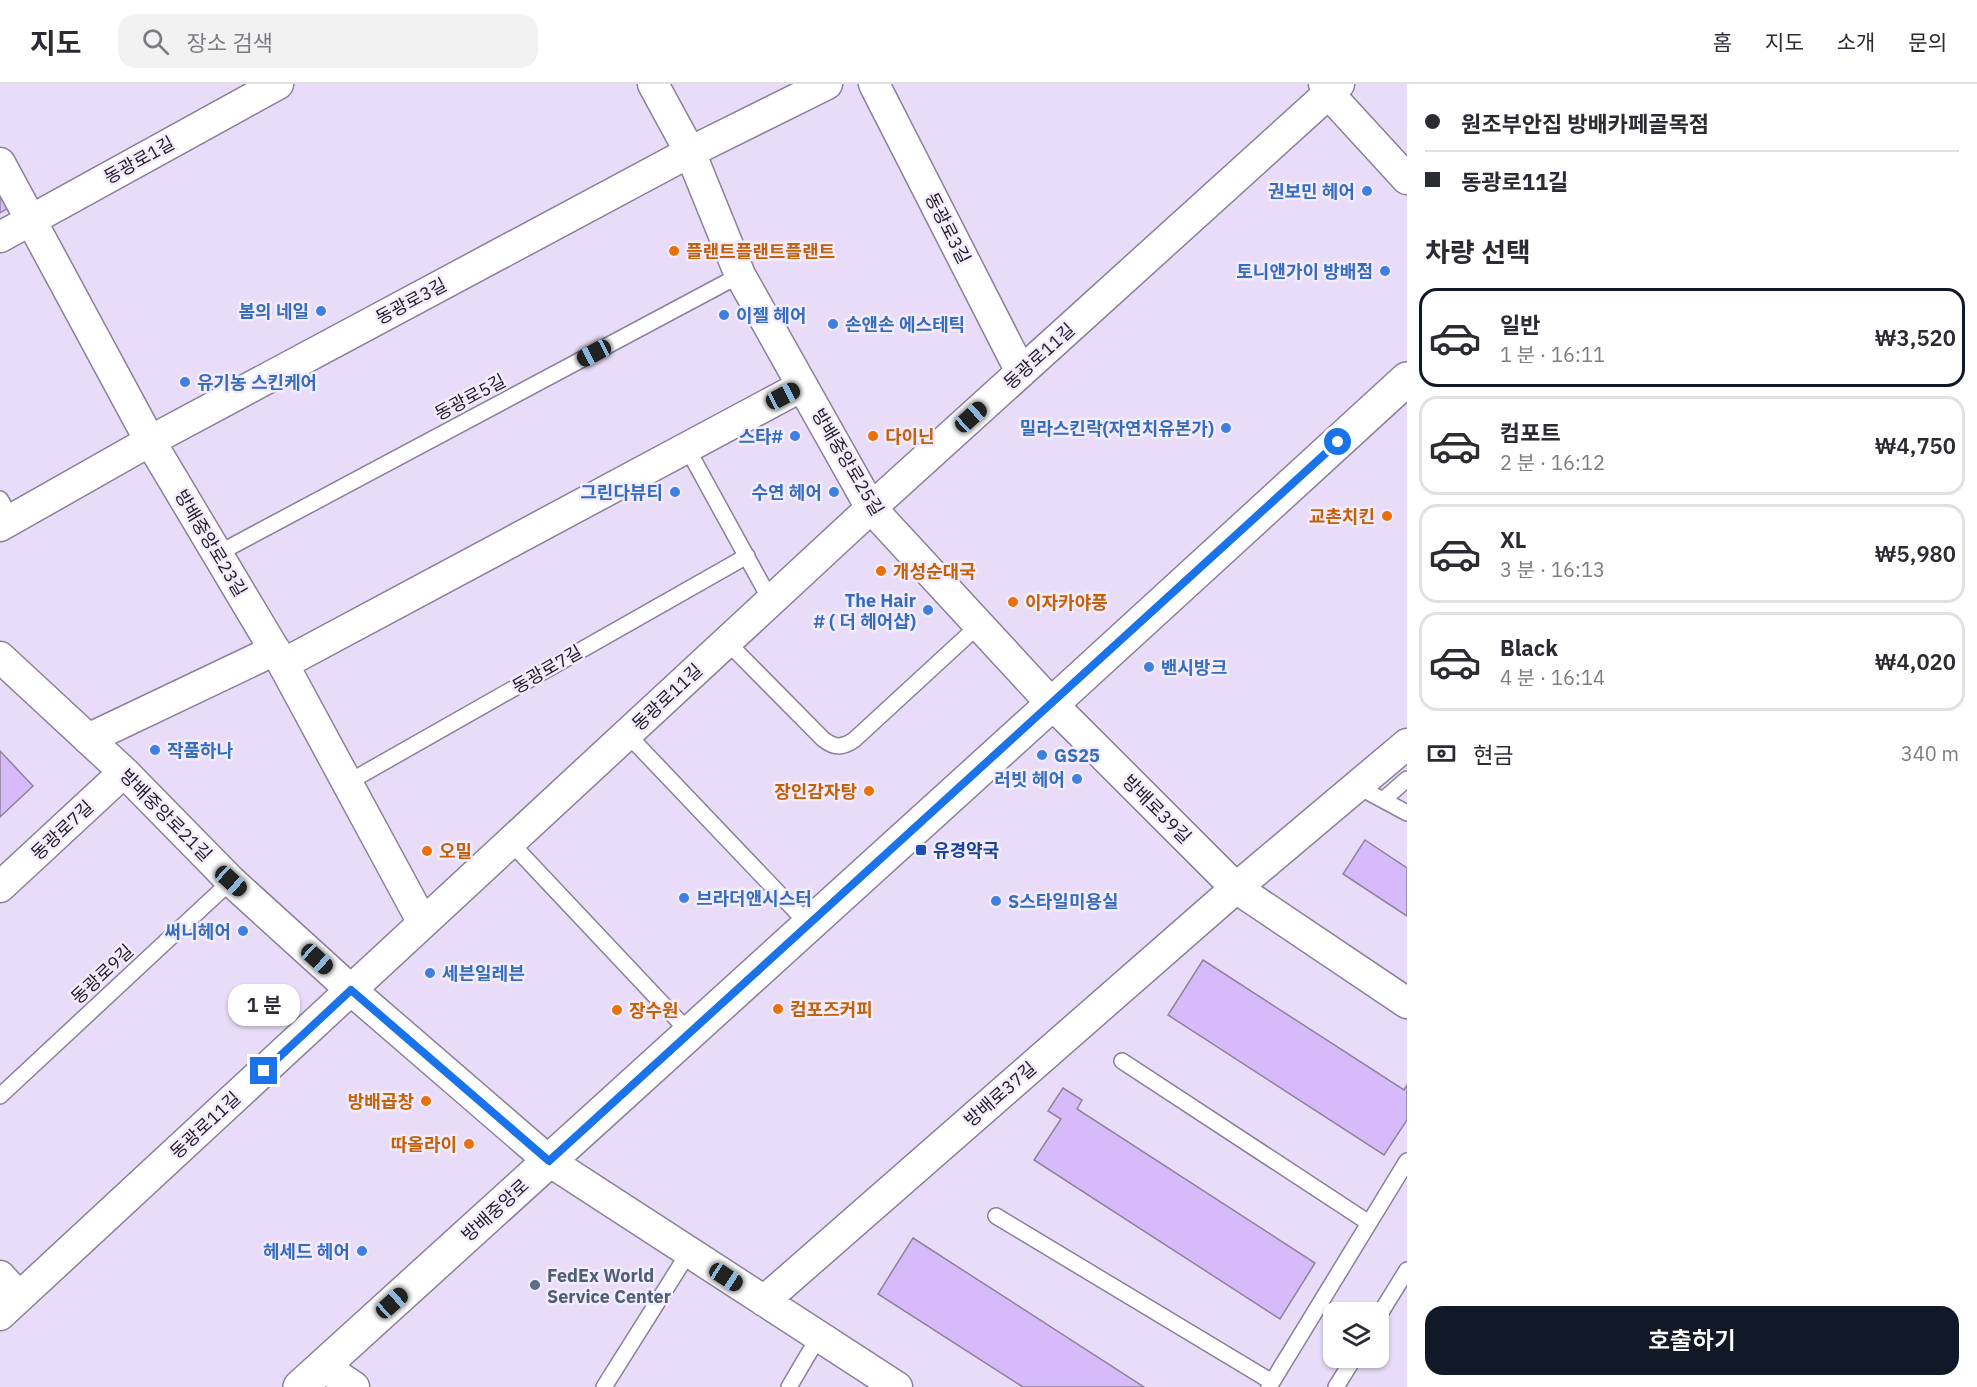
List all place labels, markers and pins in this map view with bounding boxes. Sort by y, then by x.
place label: 권보민 헤어 [1268,180,1355,203]
marker: 권보민 헤어 [1360,184,1374,198]
place label: 플랜트플랜트플랜트 [686,240,835,263]
marker: 플랜트플랜트플랜트 [667,244,681,258]
place label: 토니앤가이 방배점 [1236,260,1373,283]
marker: 토니앤가이 방배점 [1378,264,1392,278]
place label: 봄의 네일 [239,300,309,323]
marker: 봄의 네일 [314,304,328,318]
place label: 이젤 헤어 [736,304,807,327]
marker: 이젤 헤어 [717,308,731,322]
place label: 손앤손 에스테틱 [845,313,965,336]
marker: 손앤손 에스테틱 [826,317,840,331]
place label: 유기농 스킨케어 [197,371,317,394]
marker: 유기농 스킨케어 [178,375,192,389]
place label: 밀라스킨락(자연치유본가) [1020,417,1214,440]
marker: 밀라스킨락(자연치유본가) [1219,421,1233,435]
place label: 스타# [739,425,784,448]
place label: 다이닌 [885,425,935,448]
marker: 스타# [788,429,802,443]
marker: 다이닌 [866,429,880,443]
place label: 그린다뷰티 [580,481,663,504]
place label: 수연 헤어 [752,481,822,504]
marker: 그린다뷰티 [668,485,682,499]
marker: 수연 헤어 [827,485,841,499]
place label: 교촌치킨 [1309,505,1375,528]
marker: 교촌치킨 [1380,509,1394,523]
place label: 개성순대국 [893,560,976,583]
marker: 개성순대국 [874,564,888,578]
place label: The Hair # ( 더 헤어샵) [813,589,916,633]
place label: 이자카야풍 [1025,591,1108,614]
marker: 이자카야풍 [1006,595,1020,609]
marker: The Hair # ( 더 헤어샵) [921,603,935,617]
place label: 밴시방크 [1161,656,1227,679]
marker: 밴시방크 [1142,660,1156,674]
place label: 작품하나 [167,739,233,762]
marker: 작품하나 [148,743,162,757]
place label: GS25 [1054,744,1100,767]
marker: GS25 [1035,748,1049,762]
place label: 러빗 헤어 [995,768,1065,791]
marker: 러빗 헤어 [1070,772,1084,786]
place label: 장인감자탕 [774,780,857,803]
marker: 장인감자탕 [862,784,876,798]
place label: 유경약국 [933,839,999,862]
place label: 오밀 [439,840,472,863]
marker: 유경약국 [914,843,928,857]
marker: 오밀 [420,844,434,858]
place label: 브라더앤시스터 [696,887,812,910]
place label: S스타일미용실 [1008,890,1119,913]
marker: 브라더앤시스터 [677,891,691,905]
marker: S스타일미용실 [989,894,1003,908]
place label: 써니헤어 [165,920,231,943]
marker: 써니헤어 [236,924,250,938]
place label: 세븐일레븐 [442,962,525,985]
marker: 세븐일레븐 [423,966,437,980]
place label: 컴포즈커피 [790,998,873,1021]
place label: 장수원 [629,999,679,1022]
marker: 컴포즈커피 [771,1002,785,1016]
marker: 장수원 [610,1003,624,1017]
place label: 방배곱창 [348,1090,414,1113]
marker: 방배곱창 [419,1094,433,1108]
place label: 따올라이 [391,1133,457,1156]
marker: 따올라이 [462,1137,476,1151]
place label: 헤세드 헤어 [263,1240,350,1263]
marker: 헤세드 헤어 [355,1244,369,1258]
place label: FedEx World Service Center [547,1264,671,1308]
marker: FedEx World Service Center [528,1278,542,1292]

